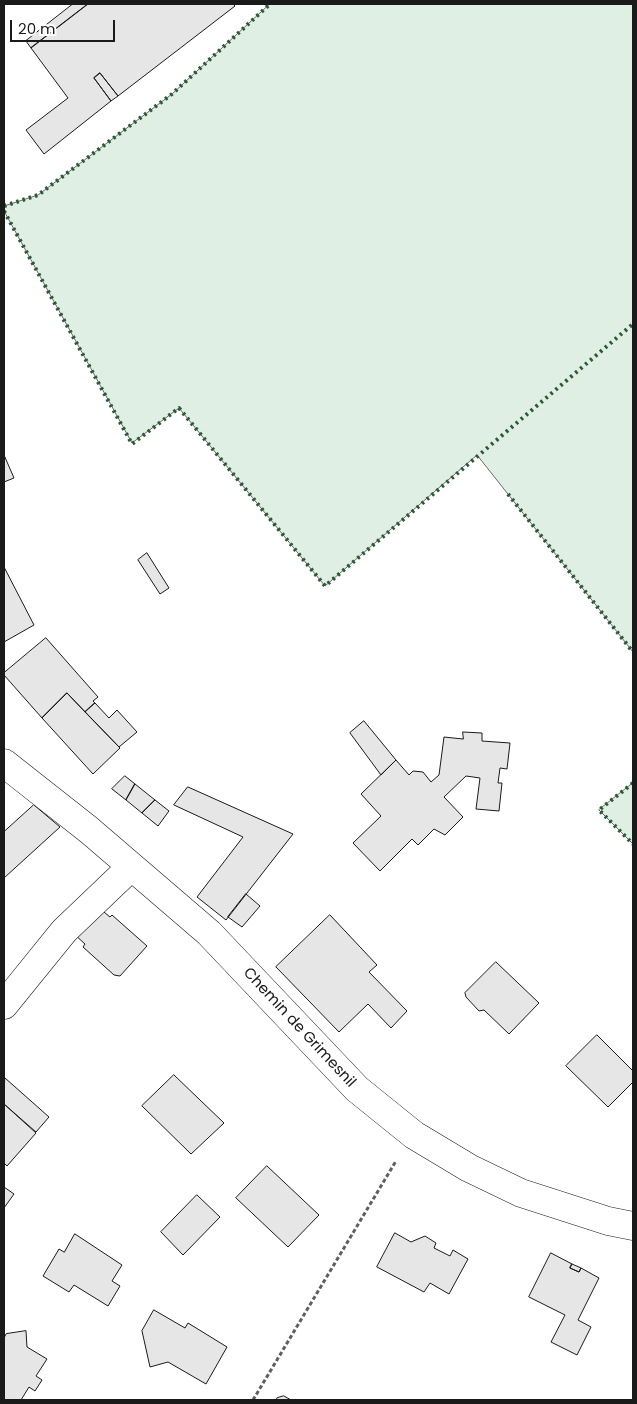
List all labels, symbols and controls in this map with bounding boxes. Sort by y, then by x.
scale bar [12,10,118,42]
text: 20 m [18,18,56,39]
street label: Chemin de Grimesnil [239,964,359,1092]

